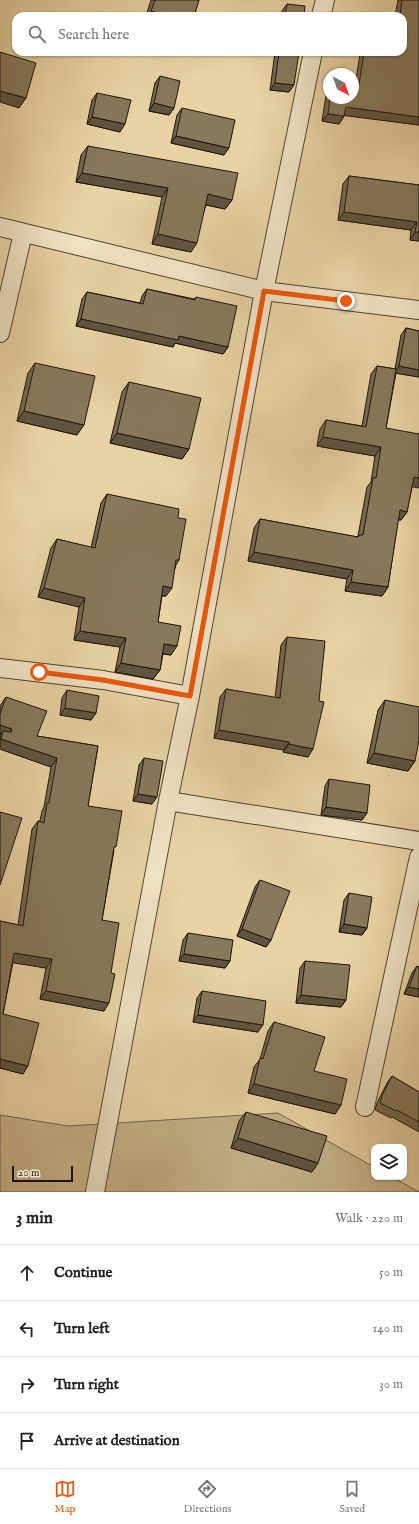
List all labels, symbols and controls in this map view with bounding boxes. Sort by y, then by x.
search box [12,12,407,56]
icon: search [26,23,48,45]
text: Search here [58,25,129,44]
north arrow [323,68,359,104]
route end [337,292,355,310]
route start [30,663,48,681]
map controls [371,1144,407,1180]
button: layers [371,1144,407,1180]
scale bar [12,1164,73,1183]
text: 20 m [18,1166,39,1180]
text: 3 min [16,1208,53,1229]
text: Walk · 220 m [335,1210,403,1227]
icon: ahead [16,1262,38,1284]
text: Continue [54,1263,112,1282]
text: 50 m [379,1264,403,1281]
icon: left [16,1318,38,1340]
text: Turn left [54,1319,110,1338]
text: 140 m [373,1320,403,1337]
icon: right [16,1374,38,1396]
text: Turn right [54,1375,119,1394]
text: 30 m [379,1376,403,1393]
icon: arrive [16,1430,38,1452]
text: Arrive at destination [54,1431,180,1450]
tab: Map [54,1478,76,1516]
tab: Directions [184,1478,231,1516]
tab: Saved [339,1478,365,1516]

